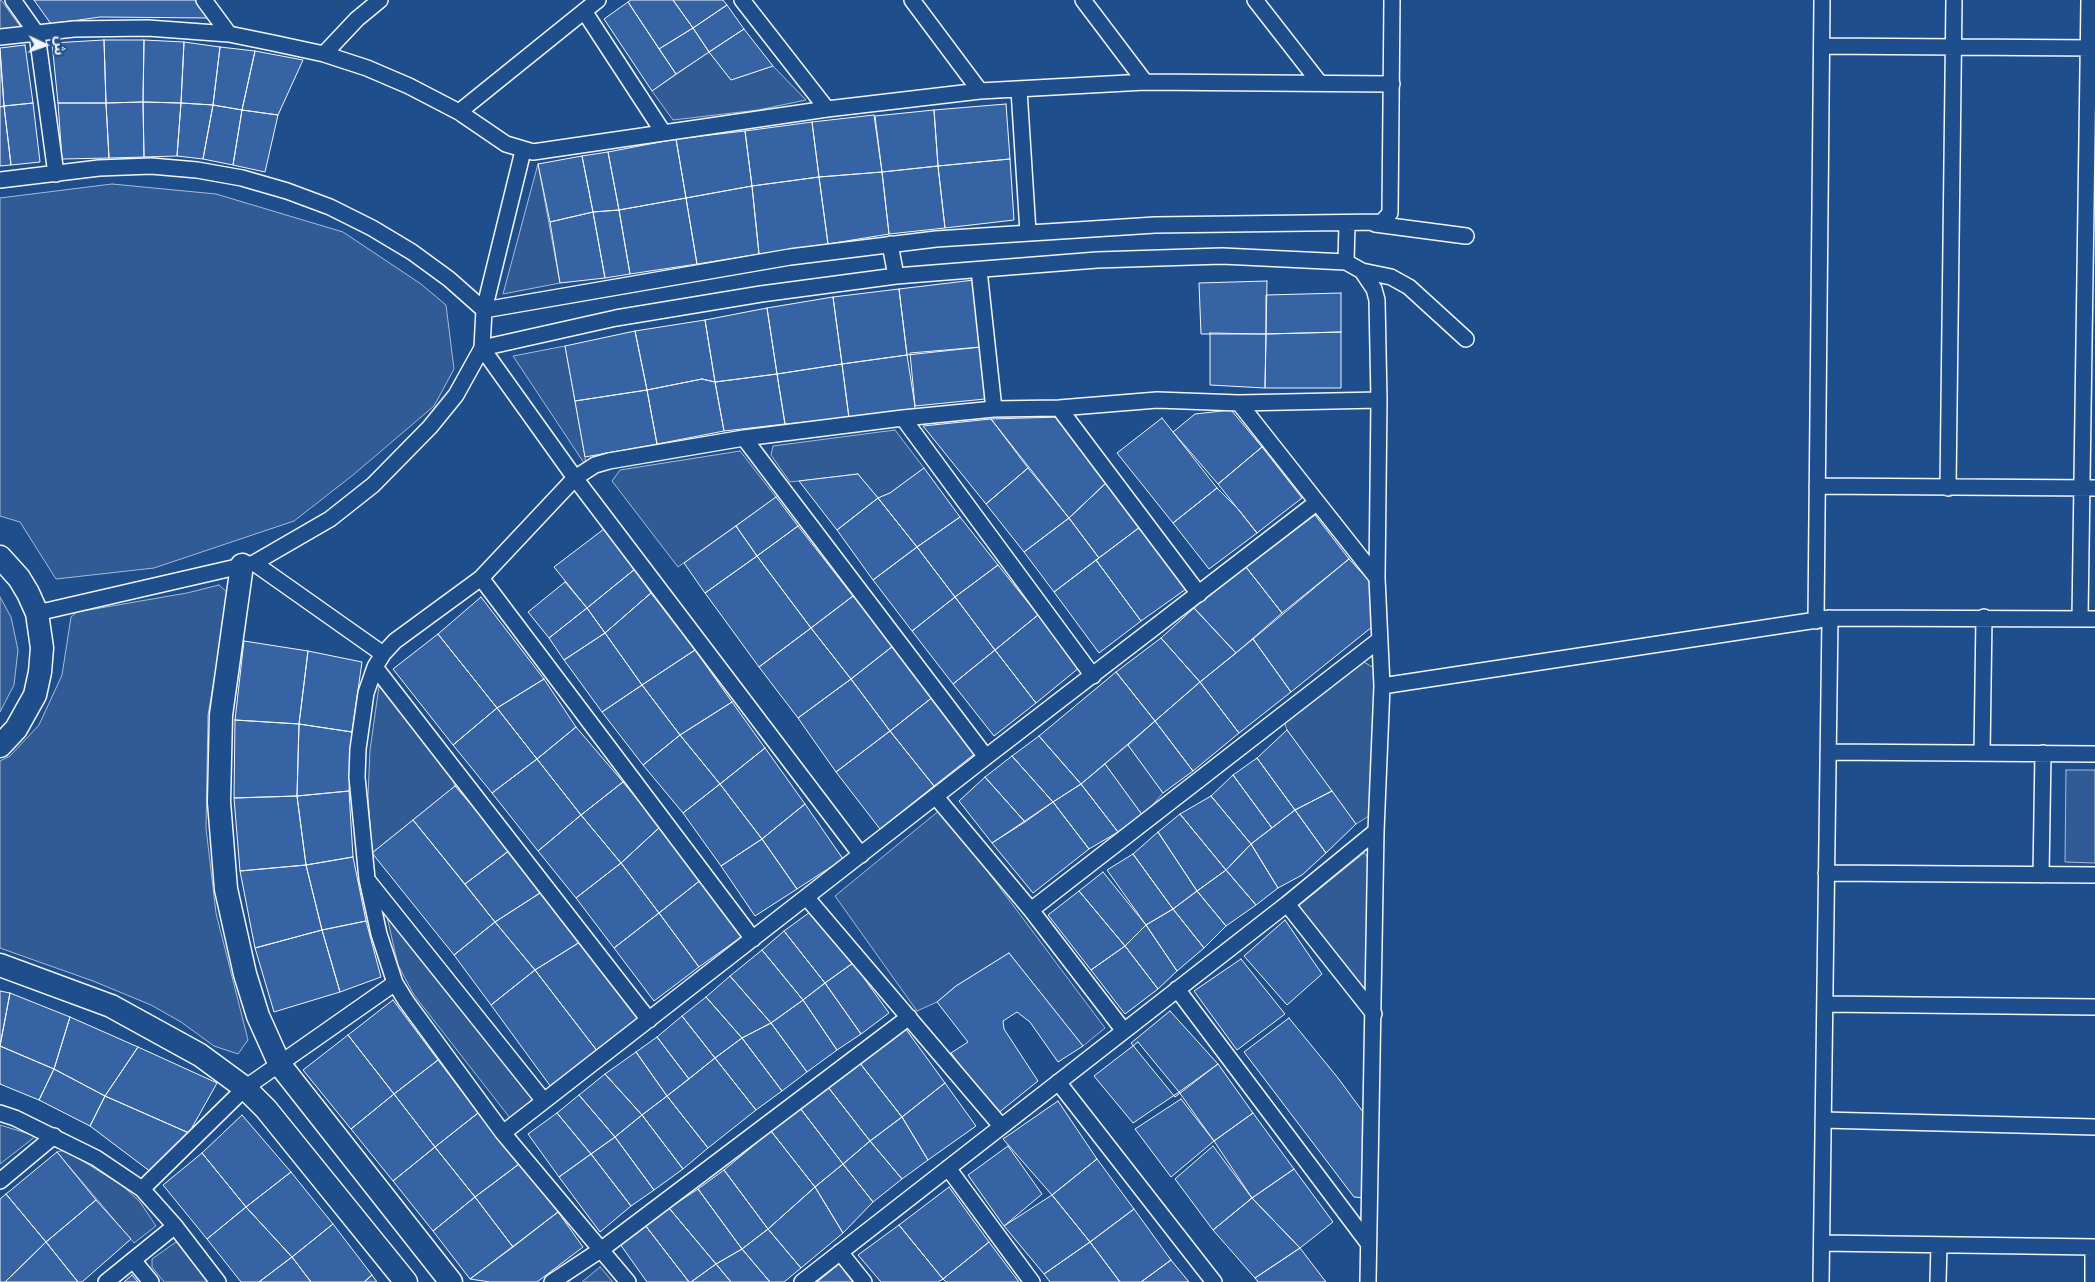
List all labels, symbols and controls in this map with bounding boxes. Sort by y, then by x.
north arrow [20,20,70,70]
text: ش [51,36,69,56]

